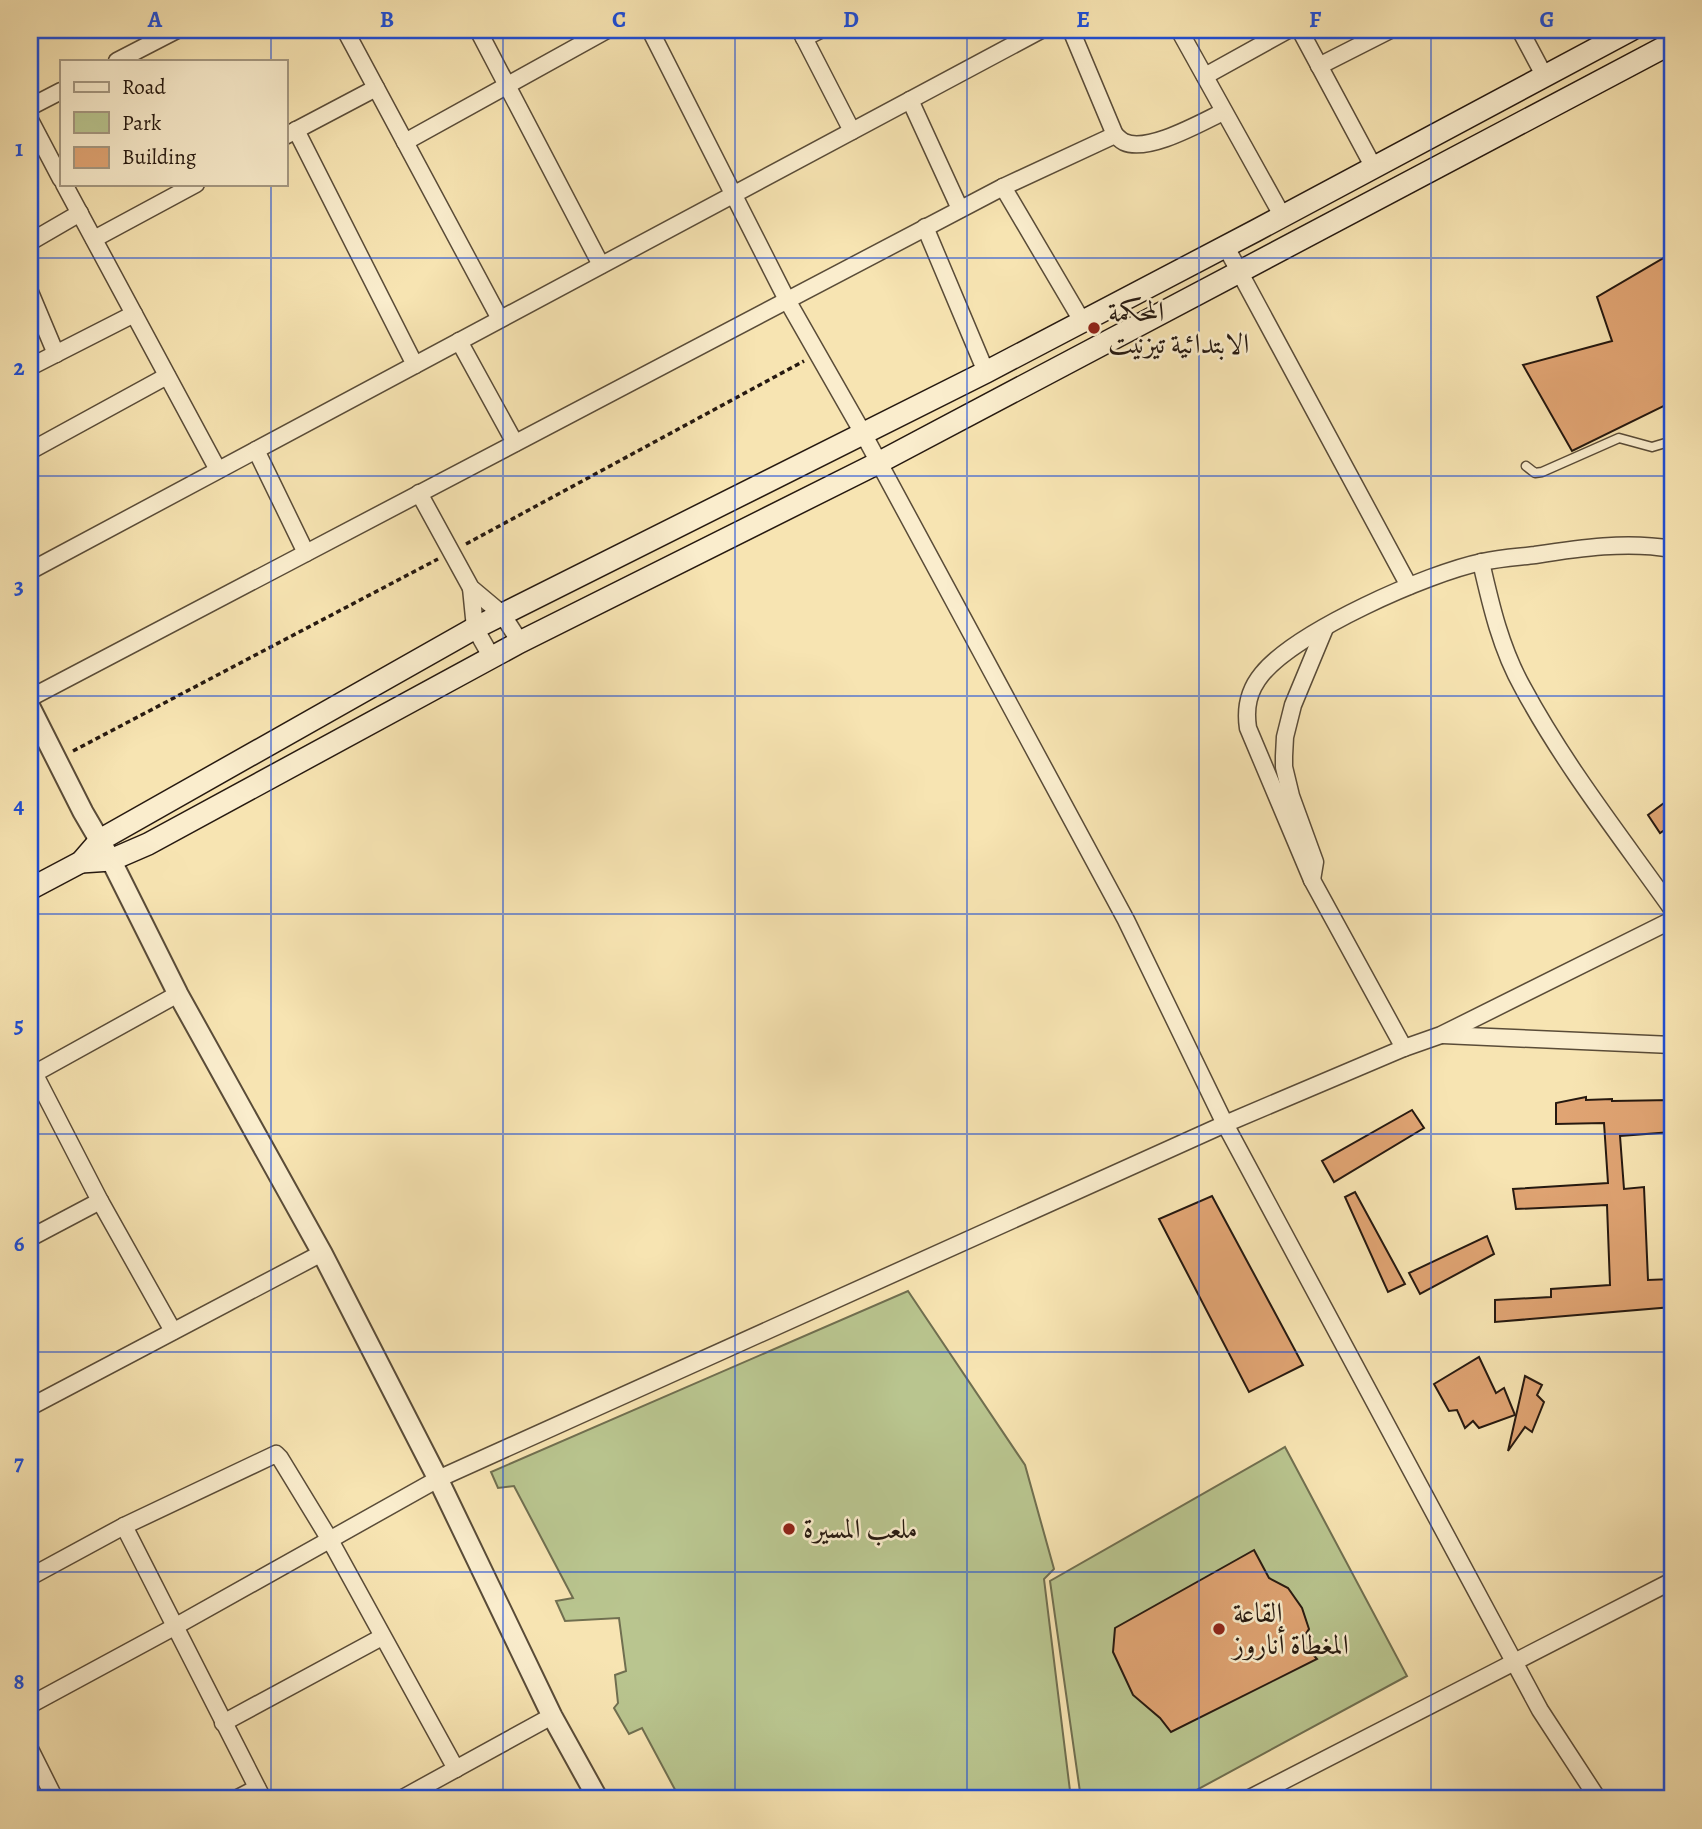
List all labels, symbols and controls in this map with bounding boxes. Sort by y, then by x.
text: A [147,4,163,35]
text: B [380,4,394,35]
text: C [612,4,626,35]
text: D [843,4,859,35]
text: E [1076,4,1090,35]
text: F [1309,4,1322,35]
text: G [1539,4,1555,35]
legend [60,60,287,186]
text: Road [122,73,166,101]
text: Park [122,109,162,137]
text: 1 [15,133,23,164]
text: Building [122,143,197,171]
place label: المحكمة الابتدائية تيزنيت [1108,293,1249,363]
marker: المحكمة الابتدائية تيزنيت [1086,320,1102,336]
text: 2 [13,352,25,383]
text: 3 [14,571,24,602]
text: 4 [14,790,25,821]
text: 5 [14,1009,24,1040]
text: 6 [14,1228,25,1259]
text: 7 [14,1447,24,1478]
place label: ملعب المسيرة [803,1510,918,1548]
marker: ملعب المسيرة [781,1521,797,1537]
place label: القاعة المغطاة أناروز [1230,1594,1349,1664]
marker: القاعة المغطاة أناروز [1211,1621,1227,1637]
text: 8 [13,1666,25,1697]

